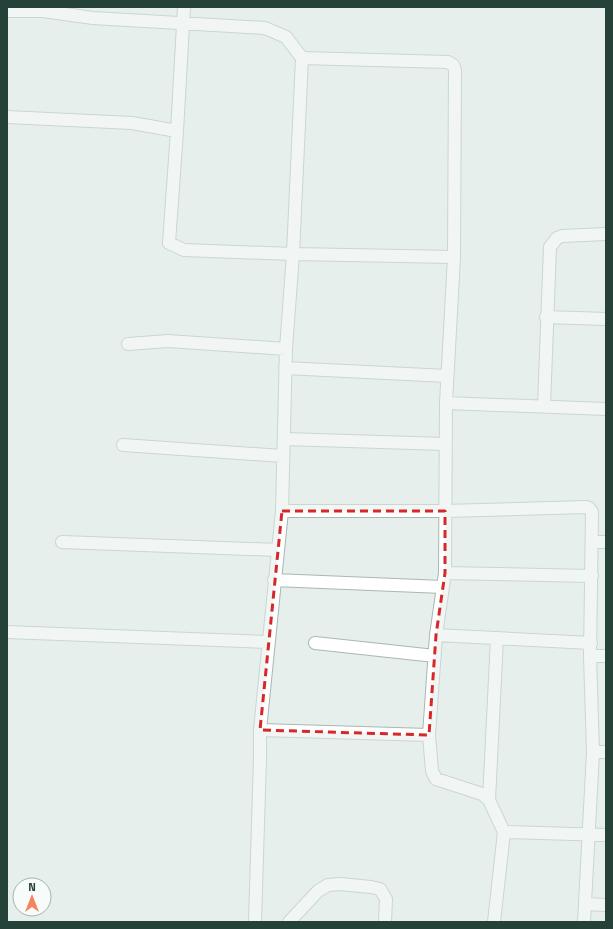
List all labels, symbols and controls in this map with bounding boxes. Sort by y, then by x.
north arrow [12,877,52,917]
text: N [28,879,36,895]

